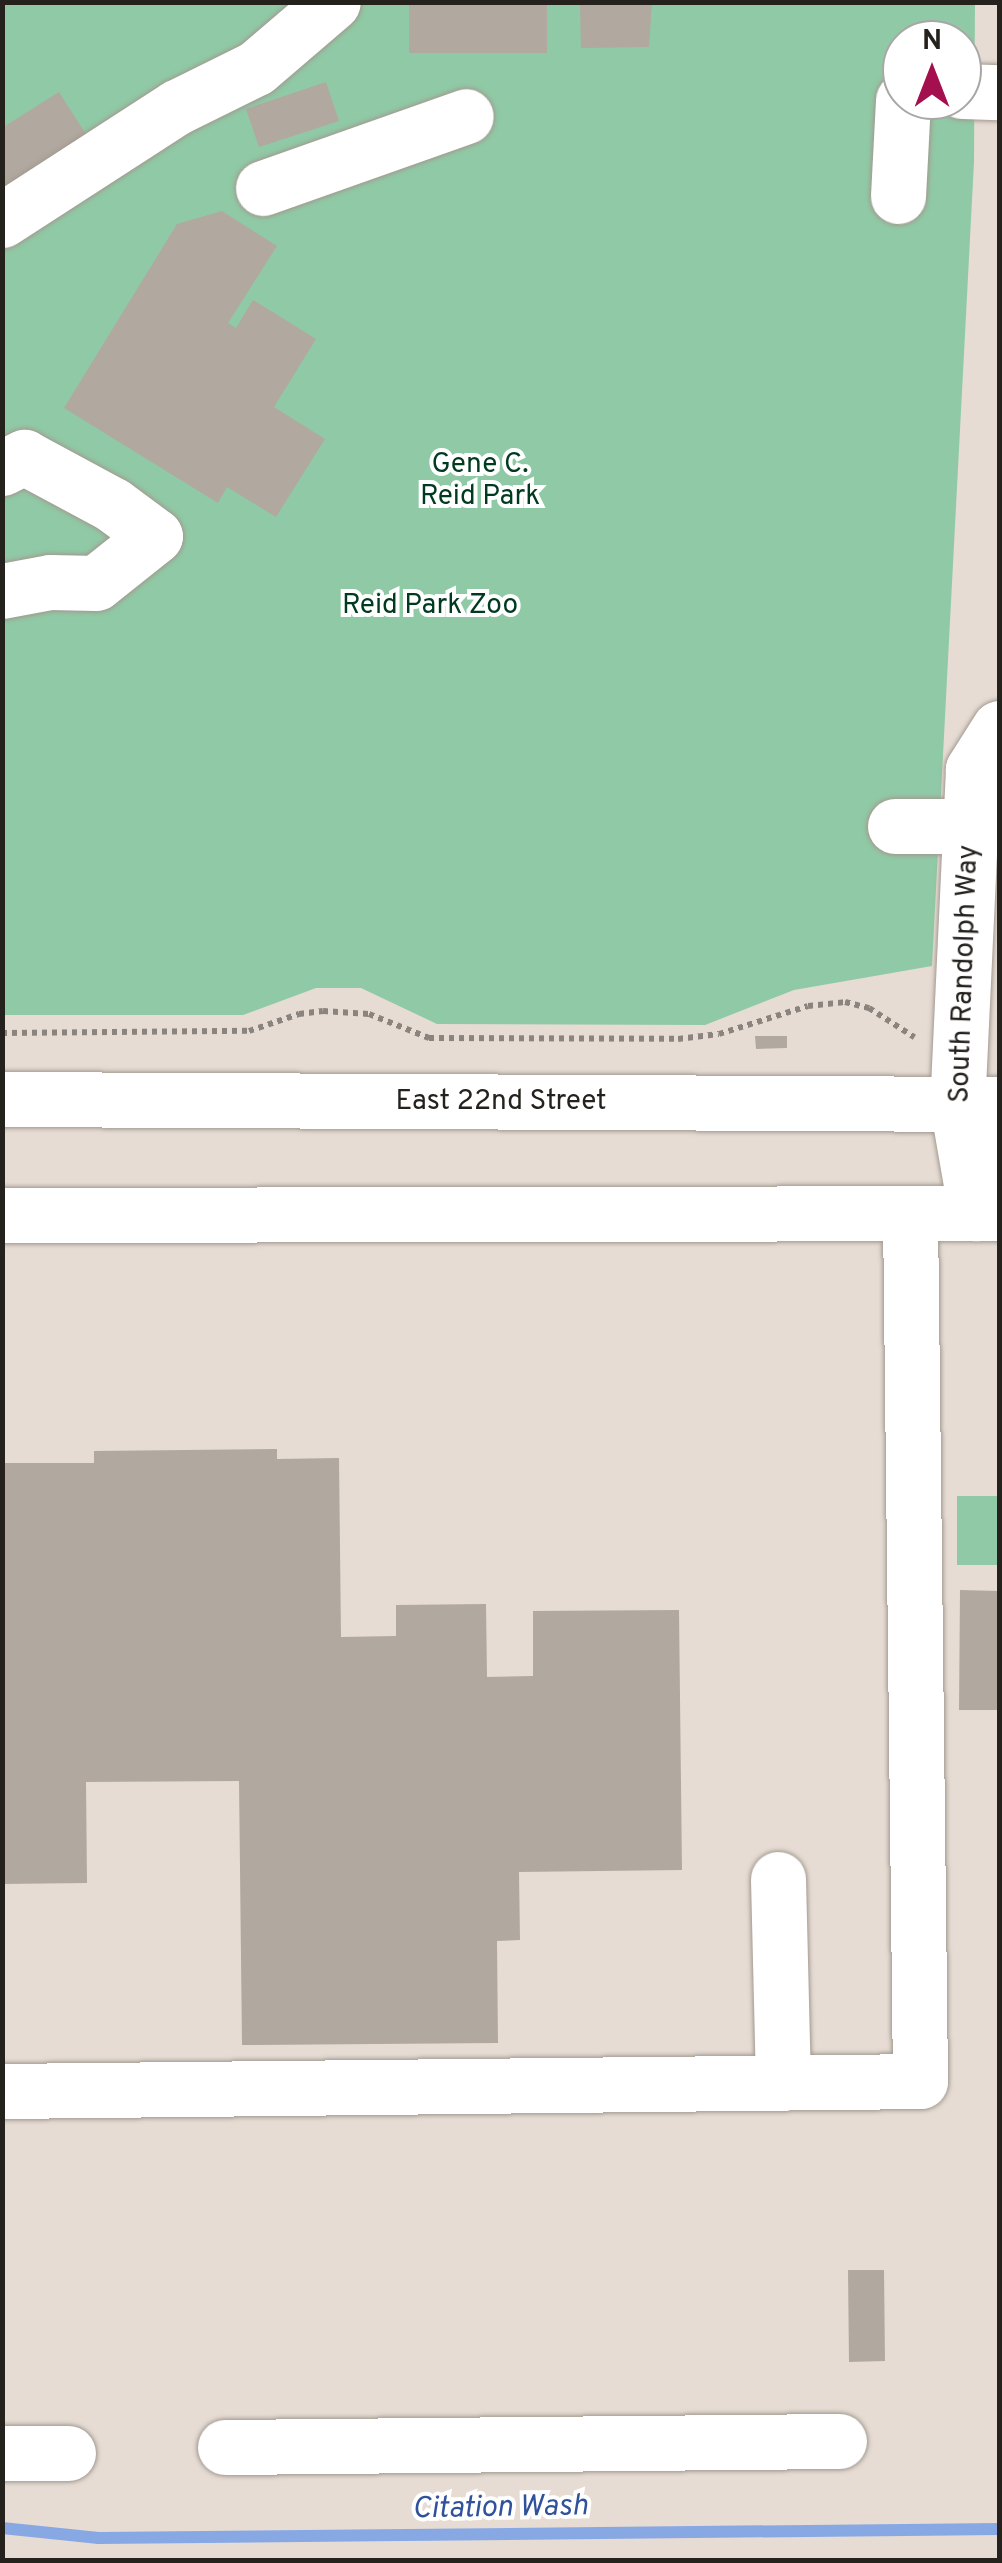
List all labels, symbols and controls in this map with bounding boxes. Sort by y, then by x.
north arrow [882,20,982,120]
text: N [922,24,942,60]
park label: Gene C. Reid Park [420,448,540,514]
park label: Reid Park Zoo [342,589,518,623]
street label: South Randolph Way [944,844,986,1104]
street label: East 22nd Street [395,1085,607,1119]
water label: Citation Wash [412,2489,588,2529]

